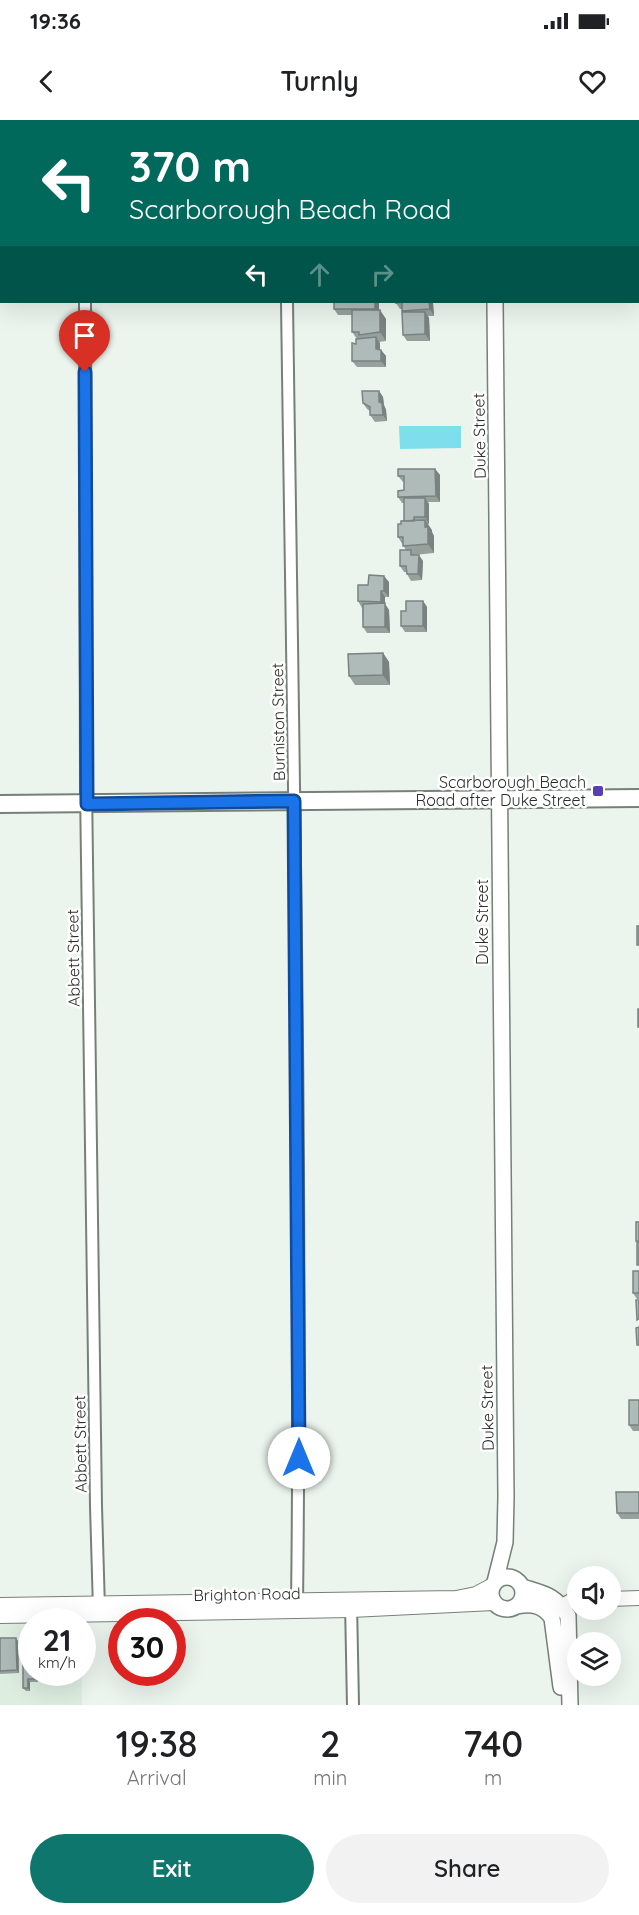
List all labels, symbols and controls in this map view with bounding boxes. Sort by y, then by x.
text: 19:36 [30,7,81,35]
text: Turnly [280,64,359,98]
icon: back [30,65,63,98]
icon: heart [576,65,609,98]
text: 370 m [129,140,251,193]
icon: left [30,144,108,222]
text: Scarborough Beach Road [129,192,451,226]
icon: left [240,258,273,291]
icon: ahead [303,258,336,291]
icon: right [366,258,399,291]
pin [59,310,110,372]
icon: arrive [68,319,101,352]
street label: Duke Street [468,393,490,479]
street label: Burniston Street [267,663,289,781]
place label: Scarborough Beach Road after Duke Street [416,772,586,810]
marker: Scarborough Beach Road after Duke Street [591,784,605,798]
street label: Duke Street [472,879,492,965]
street label: Abbett Street [62,909,84,1007]
street label: Duke Street [476,1365,498,1451]
street label: Abbett Street [69,1395,91,1493]
position arrow [267,1426,331,1490]
map controls [567,1566,621,1686]
button: sound [567,1566,621,1620]
street label: Brighton Road [193,1583,301,1605]
speed limit sign: 30 [108,1608,186,1686]
text: 21 [43,1621,71,1659]
button: layers [567,1632,621,1686]
text: km/h [38,1653,76,1672]
text: 19:38 [116,1721,197,1766]
text: 2 [320,1721,340,1766]
text: 740 [463,1721,523,1766]
text: Arrival [127,1765,187,1790]
text: min [313,1765,347,1790]
text: m [484,1765,502,1790]
button: Exit [30,1834,314,1903]
button: Share [326,1834,609,1903]

